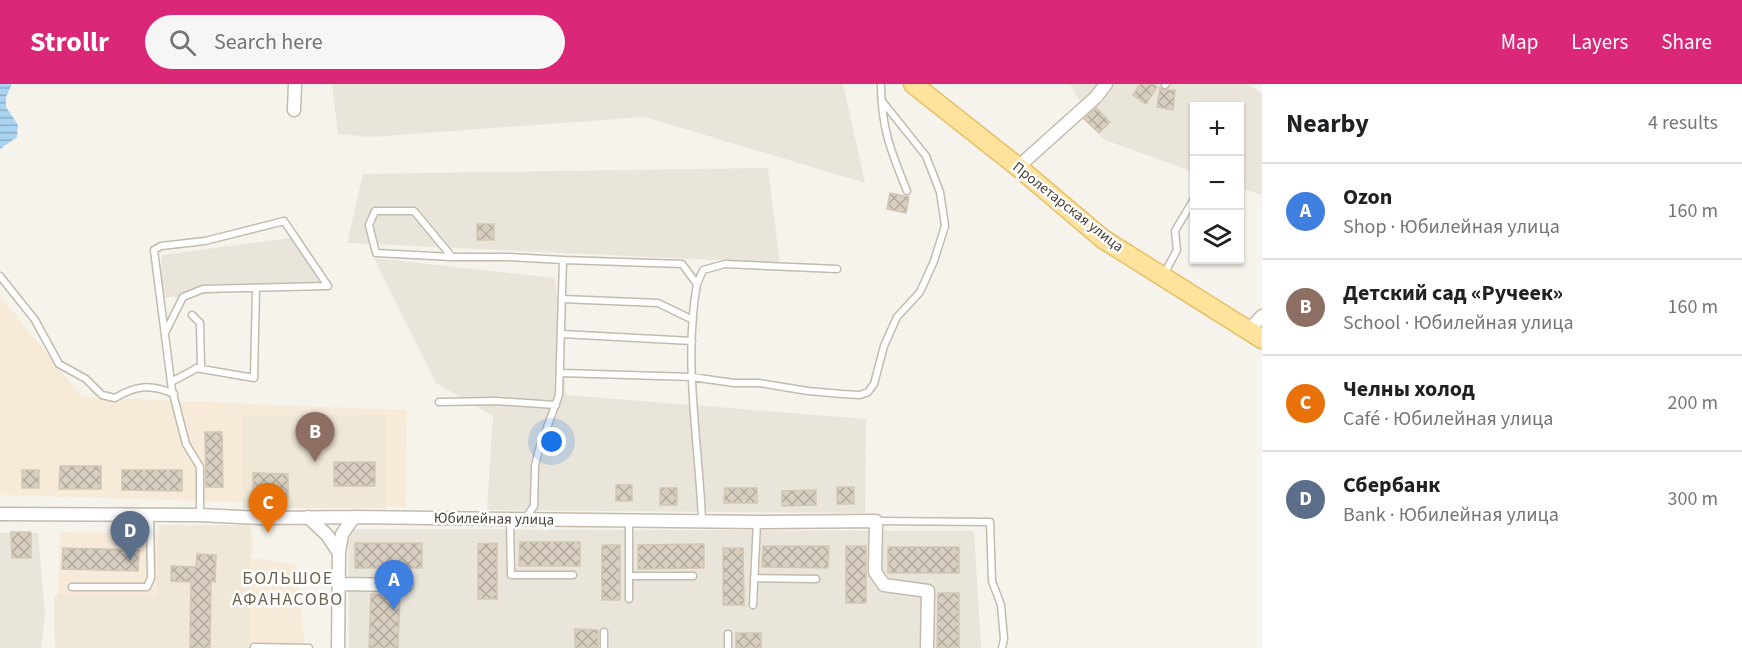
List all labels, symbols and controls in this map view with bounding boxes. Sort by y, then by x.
search box [145,15,565,69]
text: Strollr [30,22,109,62]
icon: search [166,26,199,59]
text: Search here [214,26,323,58]
text: Map [1501,27,1538,57]
text: Layers [1571,27,1628,57]
text: Share [1661,27,1712,57]
map controls [1190,102,1244,264]
button: + [1190,102,1244,156]
text: Nearby [1286,105,1369,142]
text: 4 results [1648,109,1718,137]
button: − [1190,156,1244,210]
street label: Пролетарская улица [1008,157,1128,257]
text: Ozon [1343,181,1392,213]
text: A [1300,197,1311,225]
text: 160 m [1668,197,1718,225]
button: layers [1190,210,1244,264]
text: Shop · Юбилейная улица [1343,213,1560,241]
text: Детский сад «Ручеек» [1343,277,1563,309]
text: B [1299,293,1312,321]
text: 160 m [1668,293,1718,321]
text: School · Юбилейная улица [1343,309,1574,337]
text: Челны холод [1343,373,1475,405]
text: C [1300,389,1311,417]
text: 200 m [1668,389,1718,417]
text: Café · Юбилейная улица [1343,405,1553,433]
pin: B [296,412,334,462]
your location [537,427,566,456]
text: Сбербанк [1343,469,1440,501]
pin: C [248,484,288,533]
text: D [1299,485,1312,513]
text: 300 m [1668,485,1718,513]
text: Bank · Юбилейная улица [1343,501,1559,529]
street label: Юбилейная улица [434,507,554,531]
pin: D [110,512,150,561]
pin: A [374,560,414,610]
district label: БОЛЬШОЕ АФАНАСОВО [232,566,344,612]

